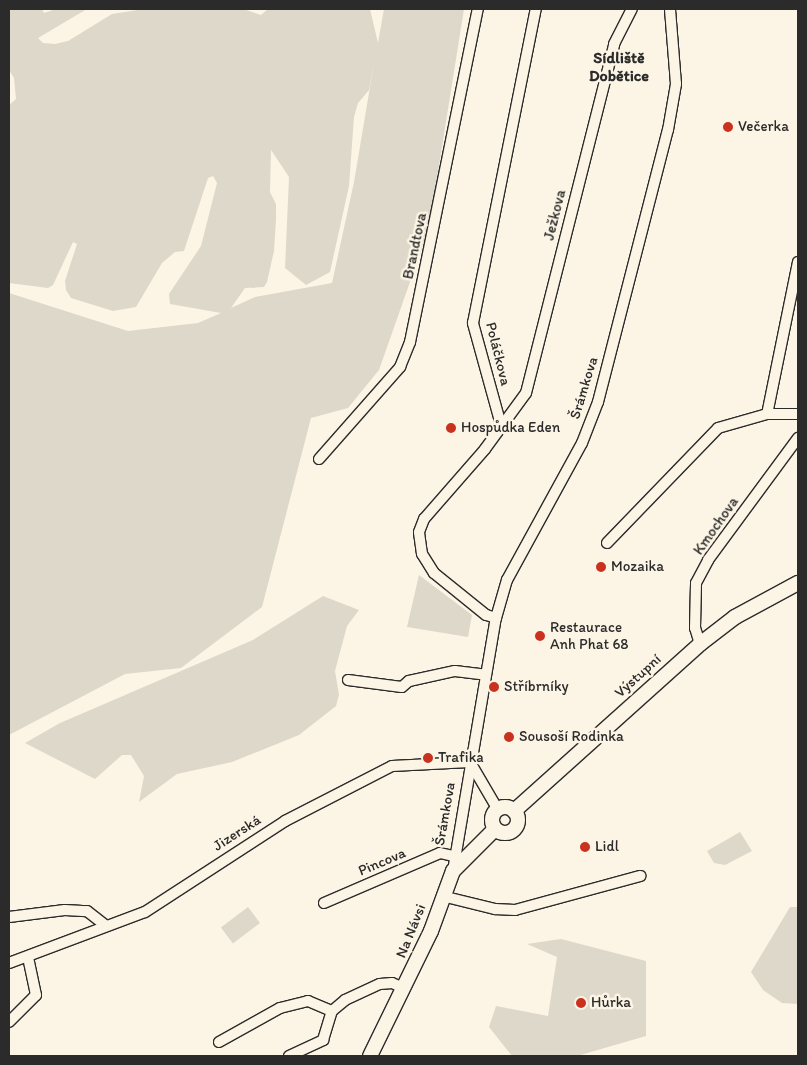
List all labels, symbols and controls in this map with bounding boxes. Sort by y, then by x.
district label: Sídliště Dobětice [589,48,649,86]
place label: Večerka [738,118,789,136]
marker: Večerka [722,121,734,133]
street label: Ježkova [540,188,570,242]
street label: Brandtova [399,211,431,281]
street label: Poláčkova [481,320,515,388]
street label: Šrámkova [566,355,602,421]
place label: Hospůdka Eden [461,419,560,437]
marker: Hospůdka Eden [445,422,457,434]
street label: Kmochova [689,493,743,559]
place label: Mozaika [611,558,664,576]
marker: Mozaika [595,561,607,573]
place label: Restaurace Anh Phat 68 [550,618,629,653]
marker: Restaurace Anh Phat 68 [534,630,546,642]
street label: Výstupní [611,650,665,702]
place label: Stříbrníky [504,678,569,696]
marker: Stříbrníky [488,681,500,693]
place label: Sousoší Rodinka [519,728,624,746]
marker: Sousoší Rodinka [503,731,515,743]
place label: Trafika [438,749,484,767]
marker: Trafika [422,752,434,764]
street label: Šrámkova [431,781,459,847]
street label: Jizerská [210,811,264,855]
place label: Lidl [595,838,619,856]
marker: Lidl [579,841,591,853]
street label: Pincova [355,844,409,880]
street label: Na Návsi [392,901,430,961]
place label: Hůrka [591,994,631,1012]
marker: Hůrka [575,997,587,1009]

